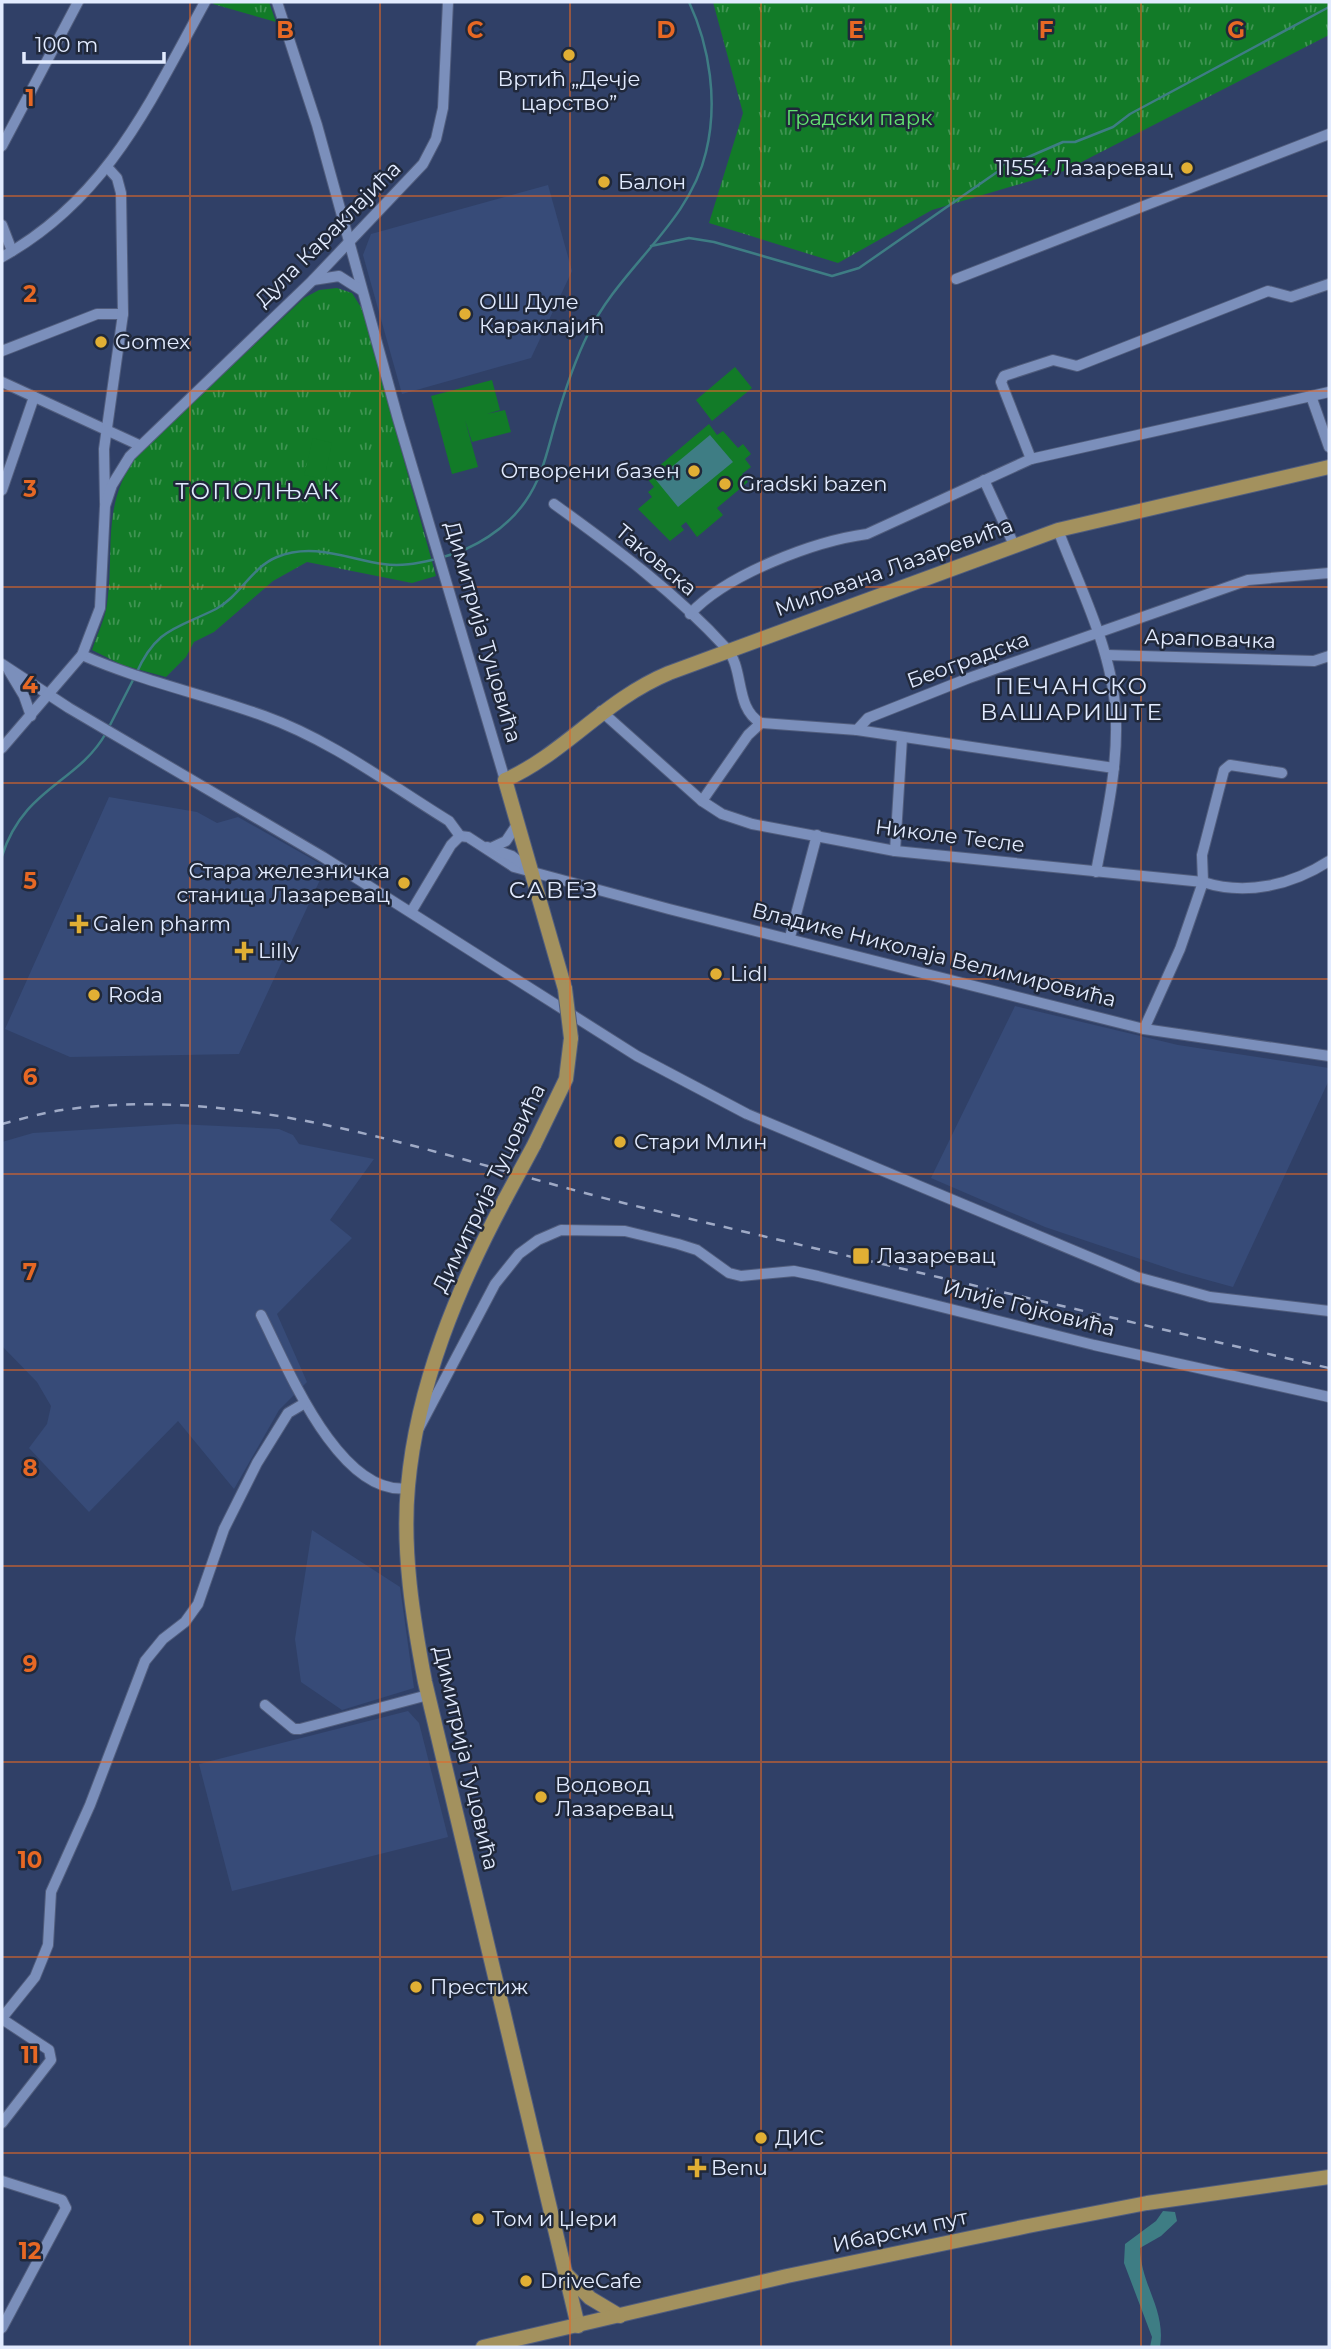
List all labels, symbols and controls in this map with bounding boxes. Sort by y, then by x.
text: B [276,16,294,44]
text: C [467,16,484,44]
text: D [657,16,676,44]
text: E [848,16,864,44]
text: F [1039,16,1054,44]
text: G [1227,16,1245,44]
scale bar [24,21,164,65]
text: 100 m [35,32,98,57]
marker: Вртић „Дечје царство” [561,47,577,63]
place label: Вртић „Дечје царство” [498,66,640,115]
text: 1 [25,84,35,112]
park label: Градски парк [786,105,932,130]
place label: 11554 Лазаревац [996,155,1173,180]
street label: Дула Караклајића [250,156,406,312]
marker: 11554 Лазаревац [1179,160,1195,176]
place label: Балон [618,169,686,194]
marker: Балон [596,174,612,190]
text: 2 [23,280,37,308]
place label: ОШ Дуле Караклајић [479,289,604,338]
marker: ОШ Дуле Караклајић [457,306,473,322]
place label: Gomex [115,329,190,354]
marker: Gomex [93,334,109,350]
place label: Отворени базен [500,458,680,483]
marker: Отворени базен [686,463,702,479]
place label: Gradski bazen [739,471,887,496]
text: 3 [22,475,37,503]
marker: Gradski bazen [717,476,733,492]
district label: ТОПОЛЊАК [175,477,341,505]
street label: Милована Лазаревића [771,512,1016,621]
street label: Димитрија Туцовића [440,518,527,745]
street label: Таковска [611,519,702,601]
street label: Араповачка [1144,624,1276,653]
street label: Београдска [903,626,1032,693]
text: 4 [22,671,38,699]
district label: ПЕЧАНСКО ВАШАРИШТЕ [980,672,1164,726]
street label: Николе Тесле [874,814,1026,857]
place label: Стара железничка станица Лазаревац [177,858,390,907]
text: 5 [23,867,37,895]
marker: Стара железничка станица Лазаревац [396,875,412,891]
district label: САВЕЗ [509,876,599,904]
street label: Владике Николаја Велимировића [750,897,1119,1012]
place label: Galen pharm [93,911,231,936]
marker: Galen pharm [71,916,87,932]
place label: Lilly [258,938,299,963]
marker: Lilly [236,943,252,959]
place label: Lidl [730,961,768,986]
marker: Lidl [708,966,724,982]
place label: Roda [108,982,163,1007]
marker: Roda [86,987,102,1003]
text: 6 [23,1063,38,1091]
street label: Димитрија Туцовића [427,1079,550,1296]
place label: Стари Млин [634,1129,767,1154]
marker: Стари Млин [612,1134,628,1150]
place label: Лазаревац [877,1243,996,1268]
marker: Лазаревац [851,1246,871,1266]
text: 7 [23,1258,37,1286]
street label: Илије Гојковића [940,1274,1118,1341]
text: 8 [22,1454,38,1482]
street label: Димитрија Туцовића [429,1643,504,1872]
text: 9 [23,1650,37,1678]
place label: Водовод Лазаревац [555,1772,674,1821]
marker: Водовод Лазаревац [533,1789,549,1805]
text: 10 [18,1846,42,1874]
place label: Престиж [430,1974,528,1999]
marker: Престиж [408,1979,424,1995]
text: 11 [21,2041,39,2069]
place label: ДИС [775,2125,824,2150]
marker: ДИС [753,2130,769,2146]
place label: Benu [711,2155,768,2180]
marker: Benu [689,2160,705,2176]
street label: Ибарски пут [830,2204,970,2257]
place label: Том и Џери [492,2206,617,2231]
marker: Том и Џери [470,2211,486,2227]
text: 12 [19,2237,41,2265]
place label: DriveCafe [540,2268,642,2293]
marker: DriveCafe [518,2273,534,2289]

